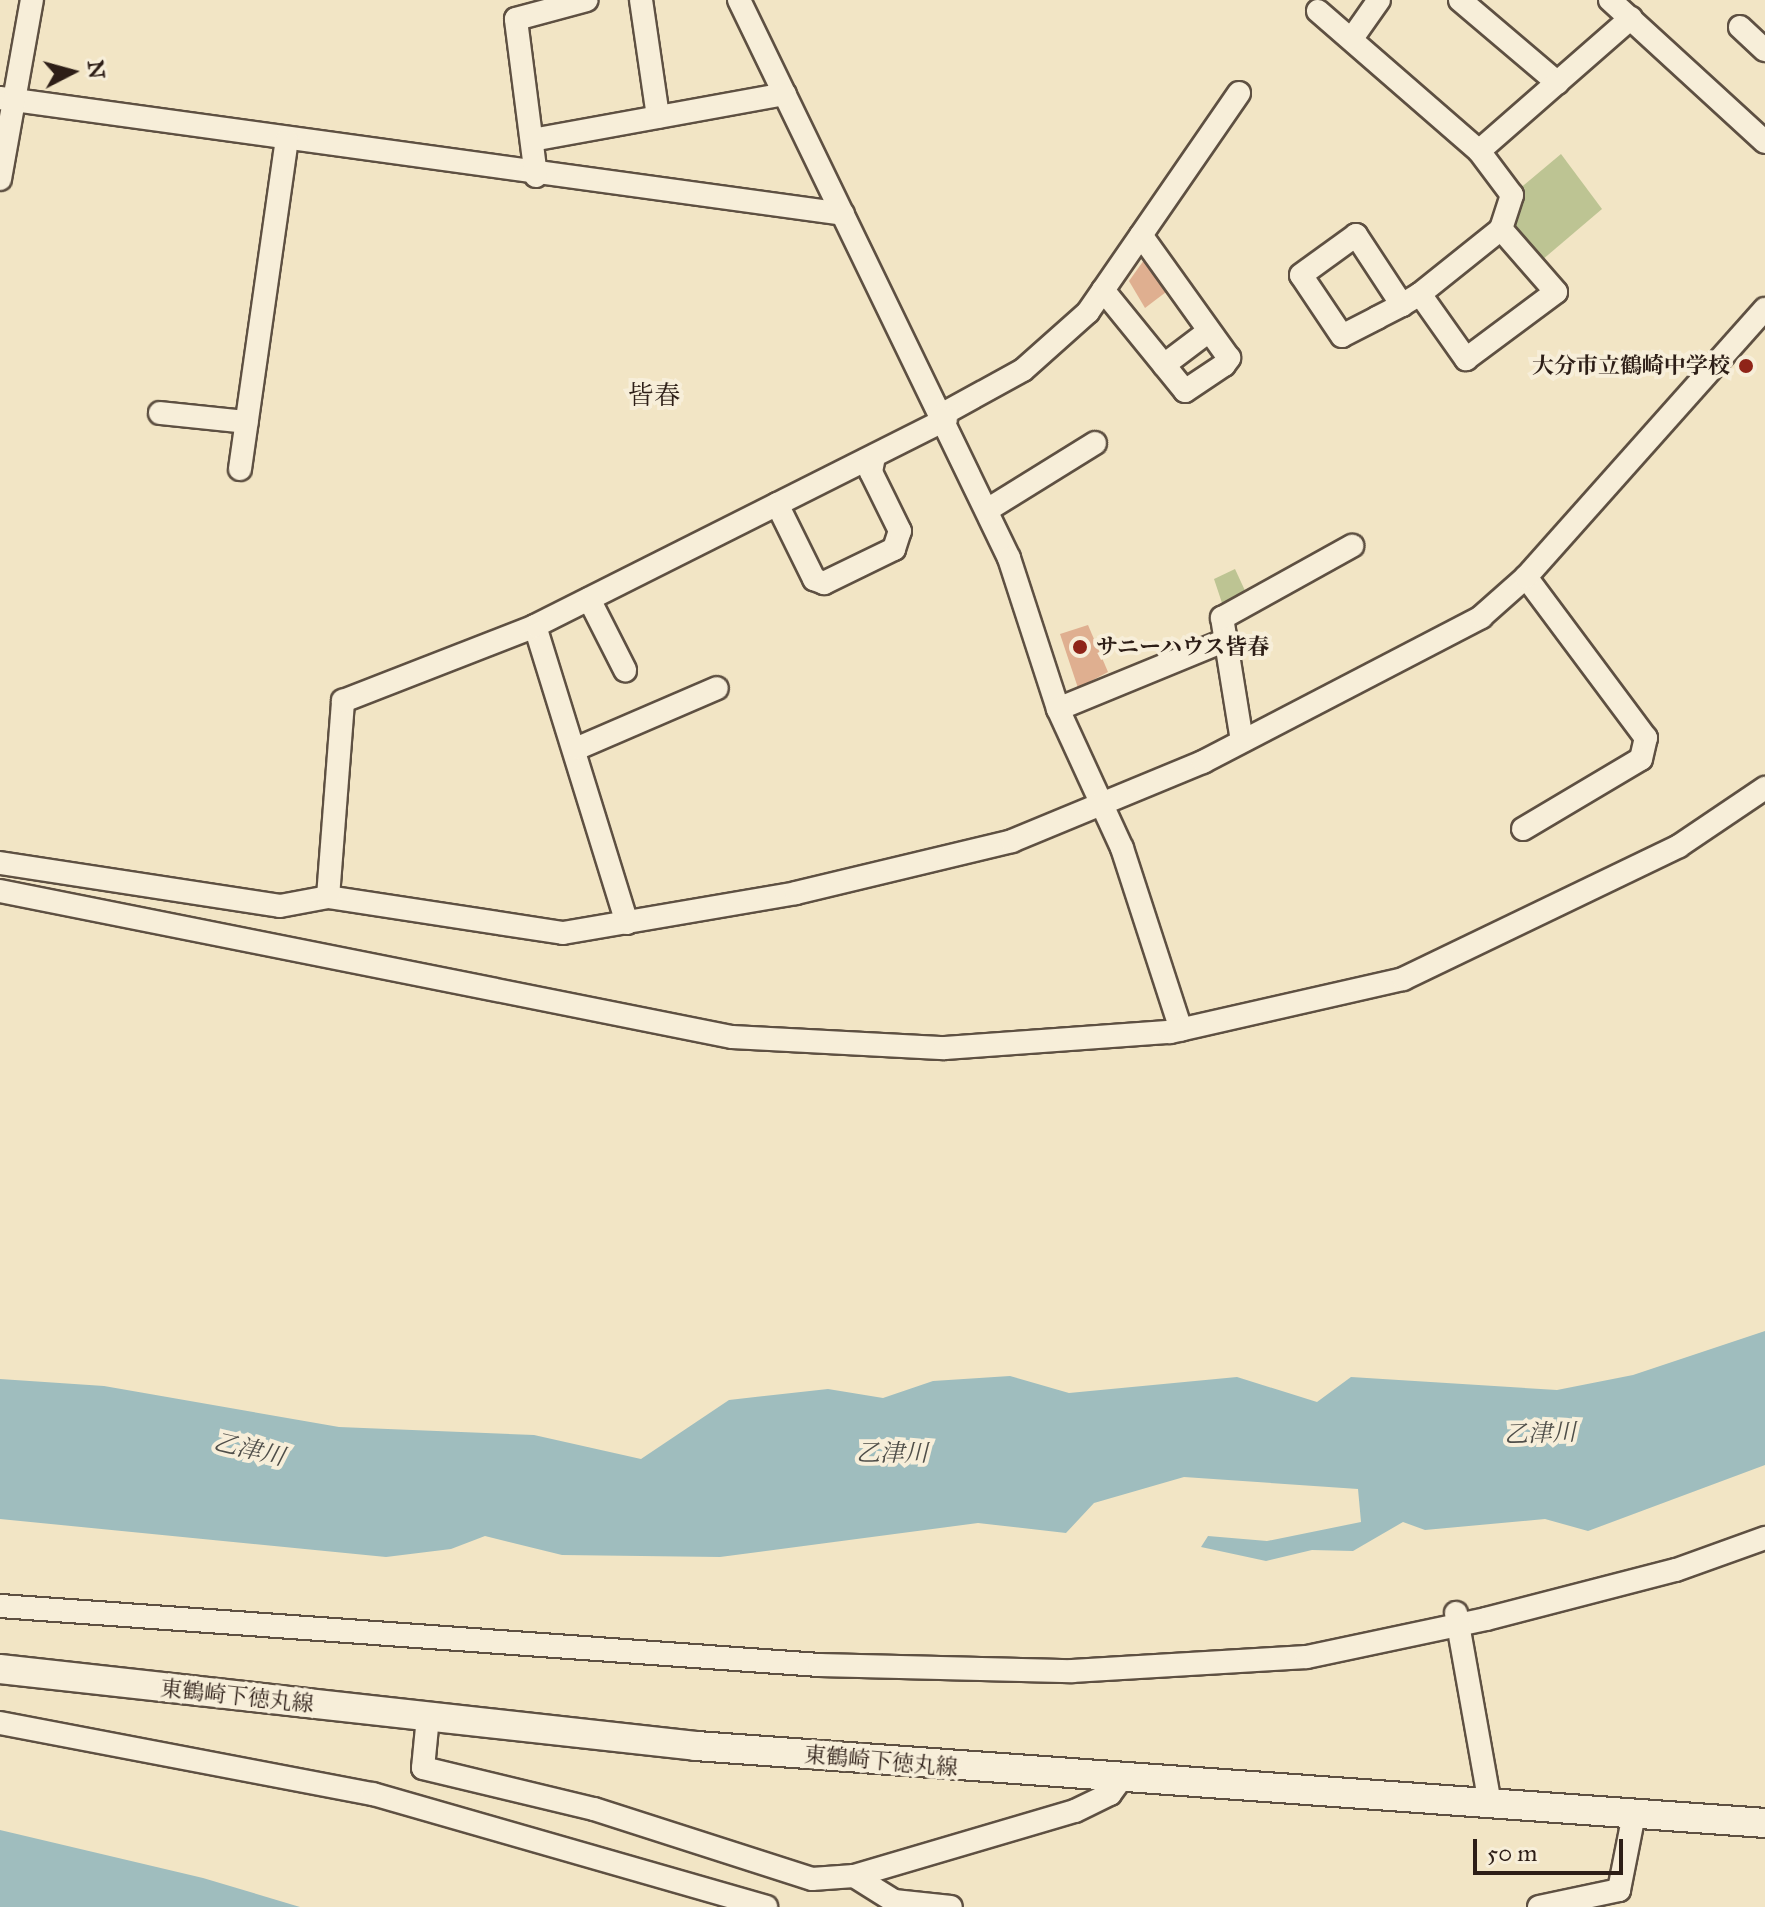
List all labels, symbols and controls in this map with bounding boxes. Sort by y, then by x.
north arrow [32,32,112,112]
text: N [82,59,111,80]
place label: 大分市立鶴崎中学校 [1532,353,1730,379]
marker: 大分市立鶴崎中学校 [1737,357,1755,375]
district label: 皆春 [628,380,680,412]
place label: サニーハウス皆春 [1096,634,1272,660]
marker: サニーハウス皆春 [1071,638,1089,656]
water label: 乙津川 [1504,1418,1576,1450]
water label: 乙津川 [211,1428,287,1472]
water label: 乙津川 [856,1440,928,1468]
street label: 東鶴崎下徳丸線 [159,1675,315,1717]
street label: 東鶴崎下徳丸線 [803,1741,959,1781]
scale bar [1477,1823,1627,1873]
text: 50 m [1487,1838,1537,1868]

